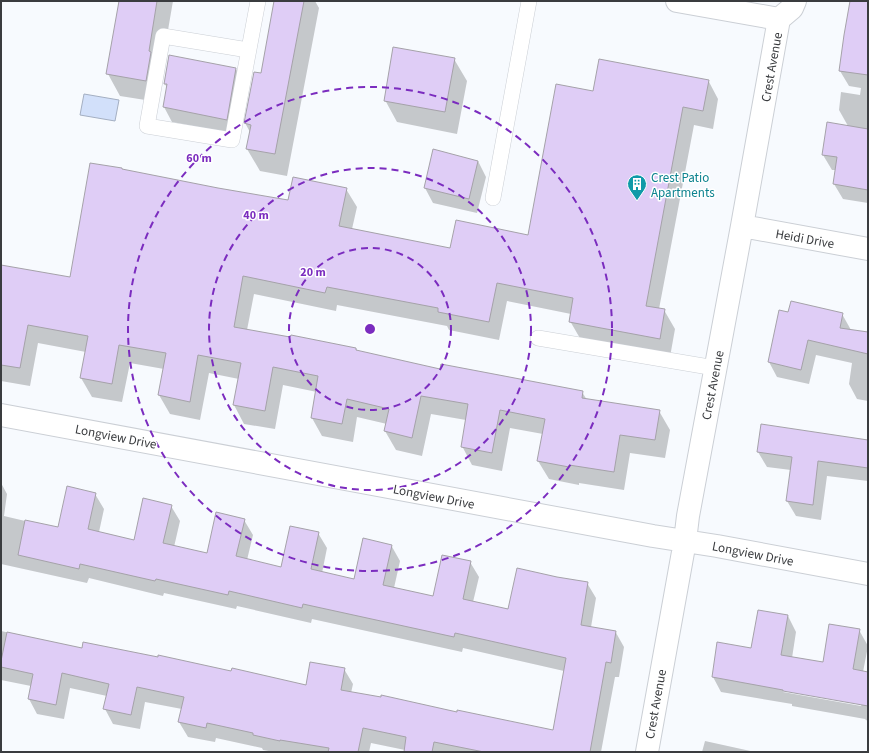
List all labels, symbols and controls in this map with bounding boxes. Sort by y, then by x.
street label: Crest Avenue [757,31,787,103]
text: 60 m [186,150,212,167]
place label: Crest Patio Apartments [651,169,715,202]
building icon: Crest Patio Apartments [626,173,648,201]
text: 40 m [243,207,269,224]
street label: Heidi Drive [774,225,836,253]
text: 20 m [300,264,326,281]
centre of rings [363,322,377,336]
street label: Crest Avenue [697,349,729,422]
street label: Longview Drive [73,420,158,454]
street label: Longview Drive [391,480,476,514]
street label: Longview Drive [710,537,795,571]
street label: Crest Avenue [641,668,671,740]

